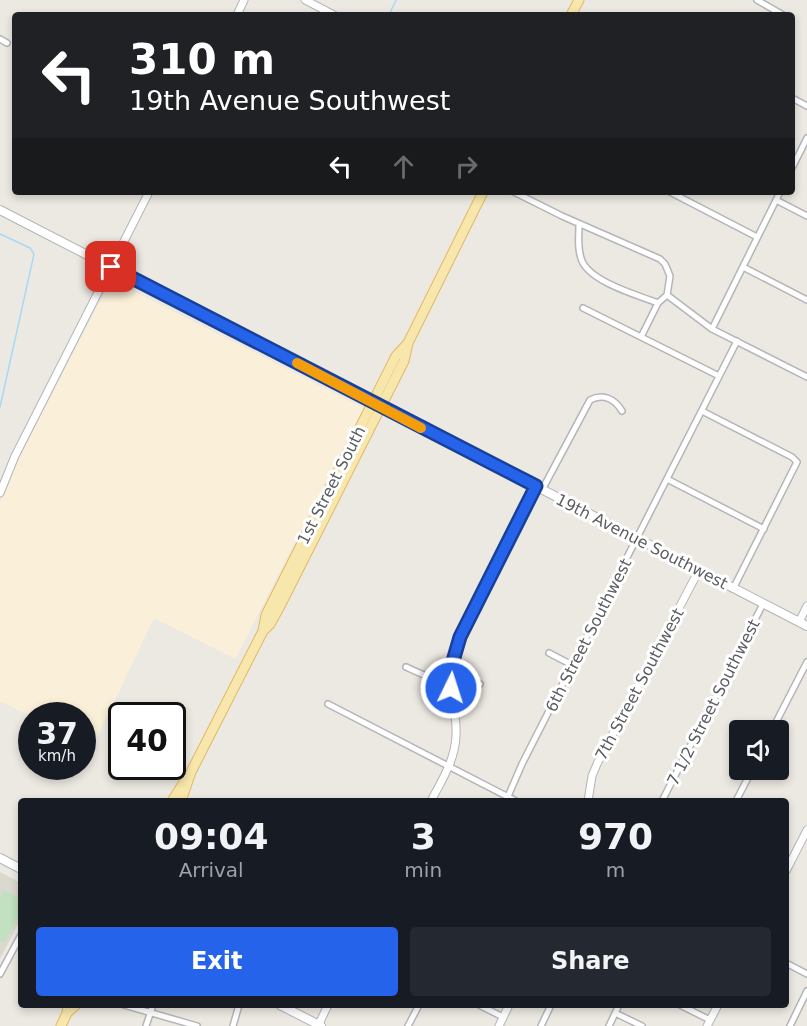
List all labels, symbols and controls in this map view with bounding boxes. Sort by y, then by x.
text: 310 m [129,35,275,84]
icon: left [30,36,108,114]
text: 19th Avenue Southwest [129,85,450,116]
icon: left [324,150,357,183]
icon: ahead [387,150,420,183]
icon: right [450,150,483,183]
pin [85,241,136,292]
icon: arrive [94,250,127,283]
street label: 1st Street South [293,423,369,547]
street label: 19th Avenue Southwest [553,490,731,593]
street label: 6th Street Southwest [542,555,635,715]
street label: 7th Street Southwest [591,605,688,763]
street label: 7 1/2 Street Southwest [663,616,764,788]
position arrow [419,656,483,720]
speed limit sign: 40 [108,702,186,780]
text: 37 [36,716,78,751]
map controls [729,720,789,780]
button: sound [729,720,789,780]
text: km/h [38,747,76,765]
text: 09:04 [154,816,268,857]
text: 3 [411,816,436,857]
text: 970 [578,816,653,857]
text: Arrival [179,858,244,882]
text: min [404,858,442,882]
text: m [606,858,625,882]
button: Exit [36,927,398,996]
button: Share [410,927,771,996]

